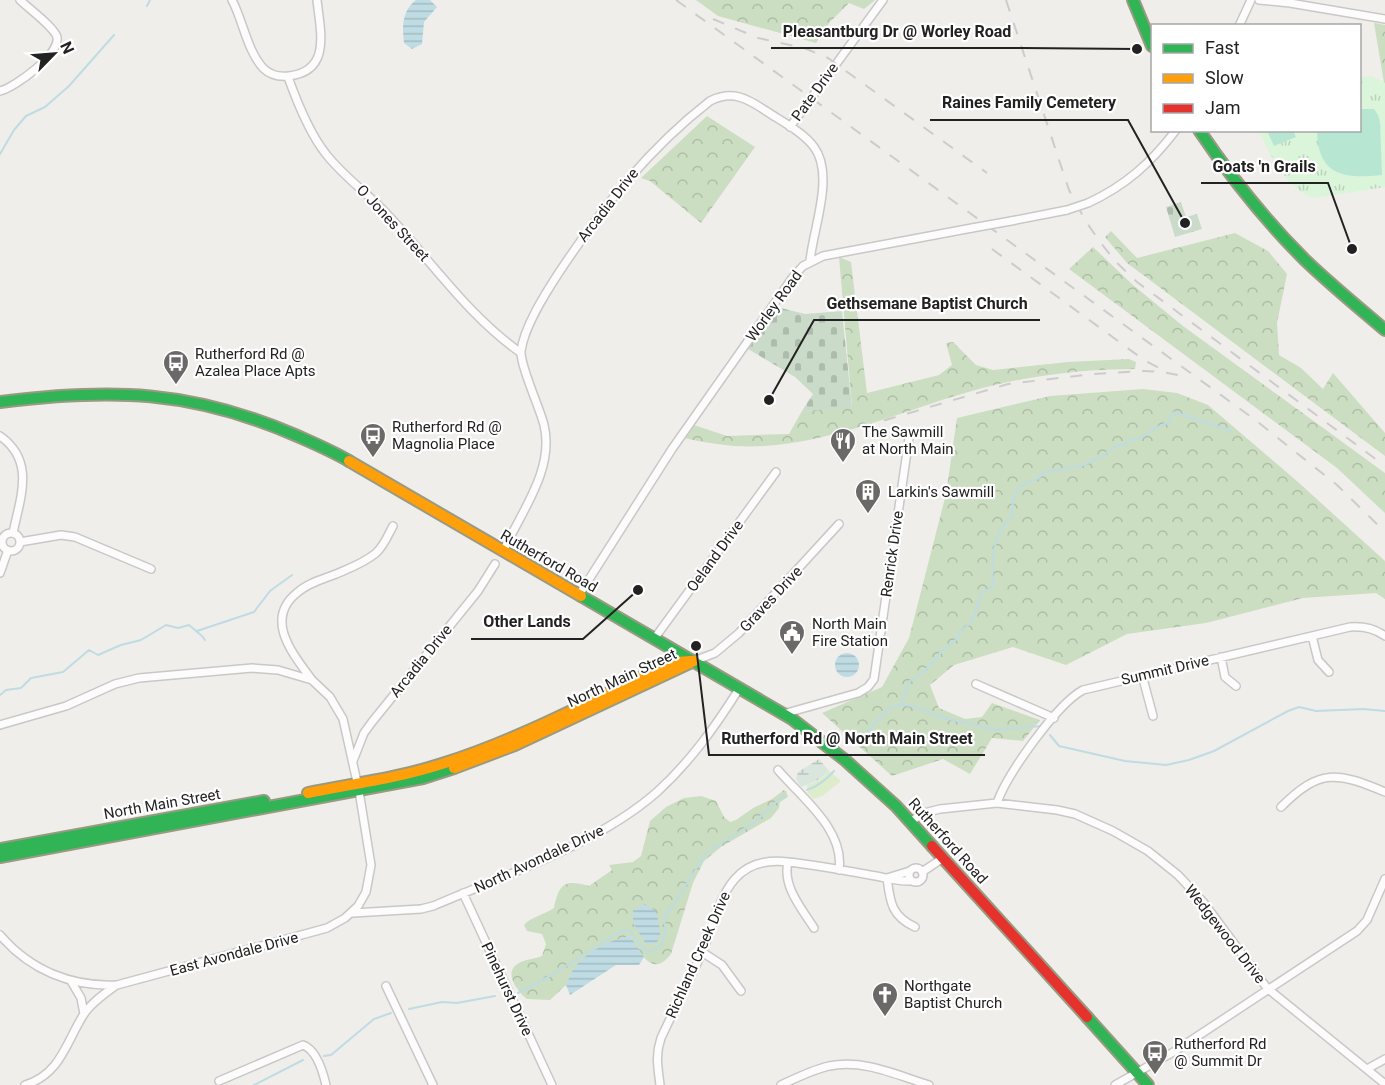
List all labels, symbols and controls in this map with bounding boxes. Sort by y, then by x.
callout: Pleasantburg Dr @ Worley Road [771,14,1023,48]
text: Pleasantburg Dr @ Worley Road [783,22,1011,41]
north arrow [24,24,84,84]
legend [1151,24,1361,132]
text: Fast [1205,37,1240,58]
text: N [56,39,78,57]
street label: Pate Drive [788,59,842,125]
text: Slow [1205,67,1244,88]
callout: Raines Family Cemetery [930,86,1128,120]
text: Raines Family Cemetery [942,93,1117,112]
text: Jam [1205,97,1241,118]
callout: Goats 'n Grails [1201,149,1328,183]
text: Goats 'n Grails [1212,157,1316,176]
street label: Arcadia Drive [574,165,642,245]
street label: O Jones Street [353,181,433,265]
street label: Worley Road [742,267,806,345]
callout: Gethsemane Baptist Church [814,286,1040,320]
text: Gethsemane Baptist Church [826,294,1028,313]
place label: Rutherford Rd @ Azalea Place Apts [195,345,316,380]
bus stop icon: Rutherford Rd @ Azalea Place Apts [161,348,191,386]
place label: Rutherford Rd @ Magnolia Place [392,418,502,453]
bus stop icon: Rutherford Rd @ Magnolia Place [358,421,388,459]
place label: The Sawmill at North Main [862,423,954,458]
restaurant icon: The Sawmill at North Main [828,426,858,464]
building icon: Larkin's Sawmill [853,477,883,515]
place label: Larkin's Sawmill [888,483,994,501]
street label: Renrick Drive [877,510,907,598]
street label: Oeland Drive [683,517,747,595]
street label: Rutherford Road [497,526,601,596]
street label: Graves Drive [736,562,806,636]
callout: Other Lands [471,605,583,639]
text: Other Lands [483,612,571,631]
place label: North Main Fire Station [812,615,888,650]
public building icon: North Main Fire Station [777,618,807,656]
street label: Arcadia Drive [386,621,456,701]
street label: North Main Street [565,645,679,711]
street label: Summit Drive [1119,651,1211,689]
callout: Rutherford Rd @ North Main Street [709,721,985,755]
text: Rutherford Rd @ North Main Street [721,729,973,748]
street label: North Main Street [102,785,222,823]
street label: Rutherford Road [905,794,991,888]
street label: North Avondale Drive [471,821,607,897]
street label: Wedgewood Drive [1181,881,1269,987]
street label: Richland Creek Drive [662,889,734,1021]
street label: East Avondale Drive [168,928,300,980]
street label: Pinehurst Drive [477,939,537,1039]
place label: Northgate Baptist Church [904,977,1002,1012]
church icon: Northgate Baptist Church [870,980,900,1018]
place label: Rutherford Rd @ Summit Dr [1174,1035,1266,1070]
bus stop icon: Rutherford Rd @ Summit Dr [1140,1038,1170,1076]

